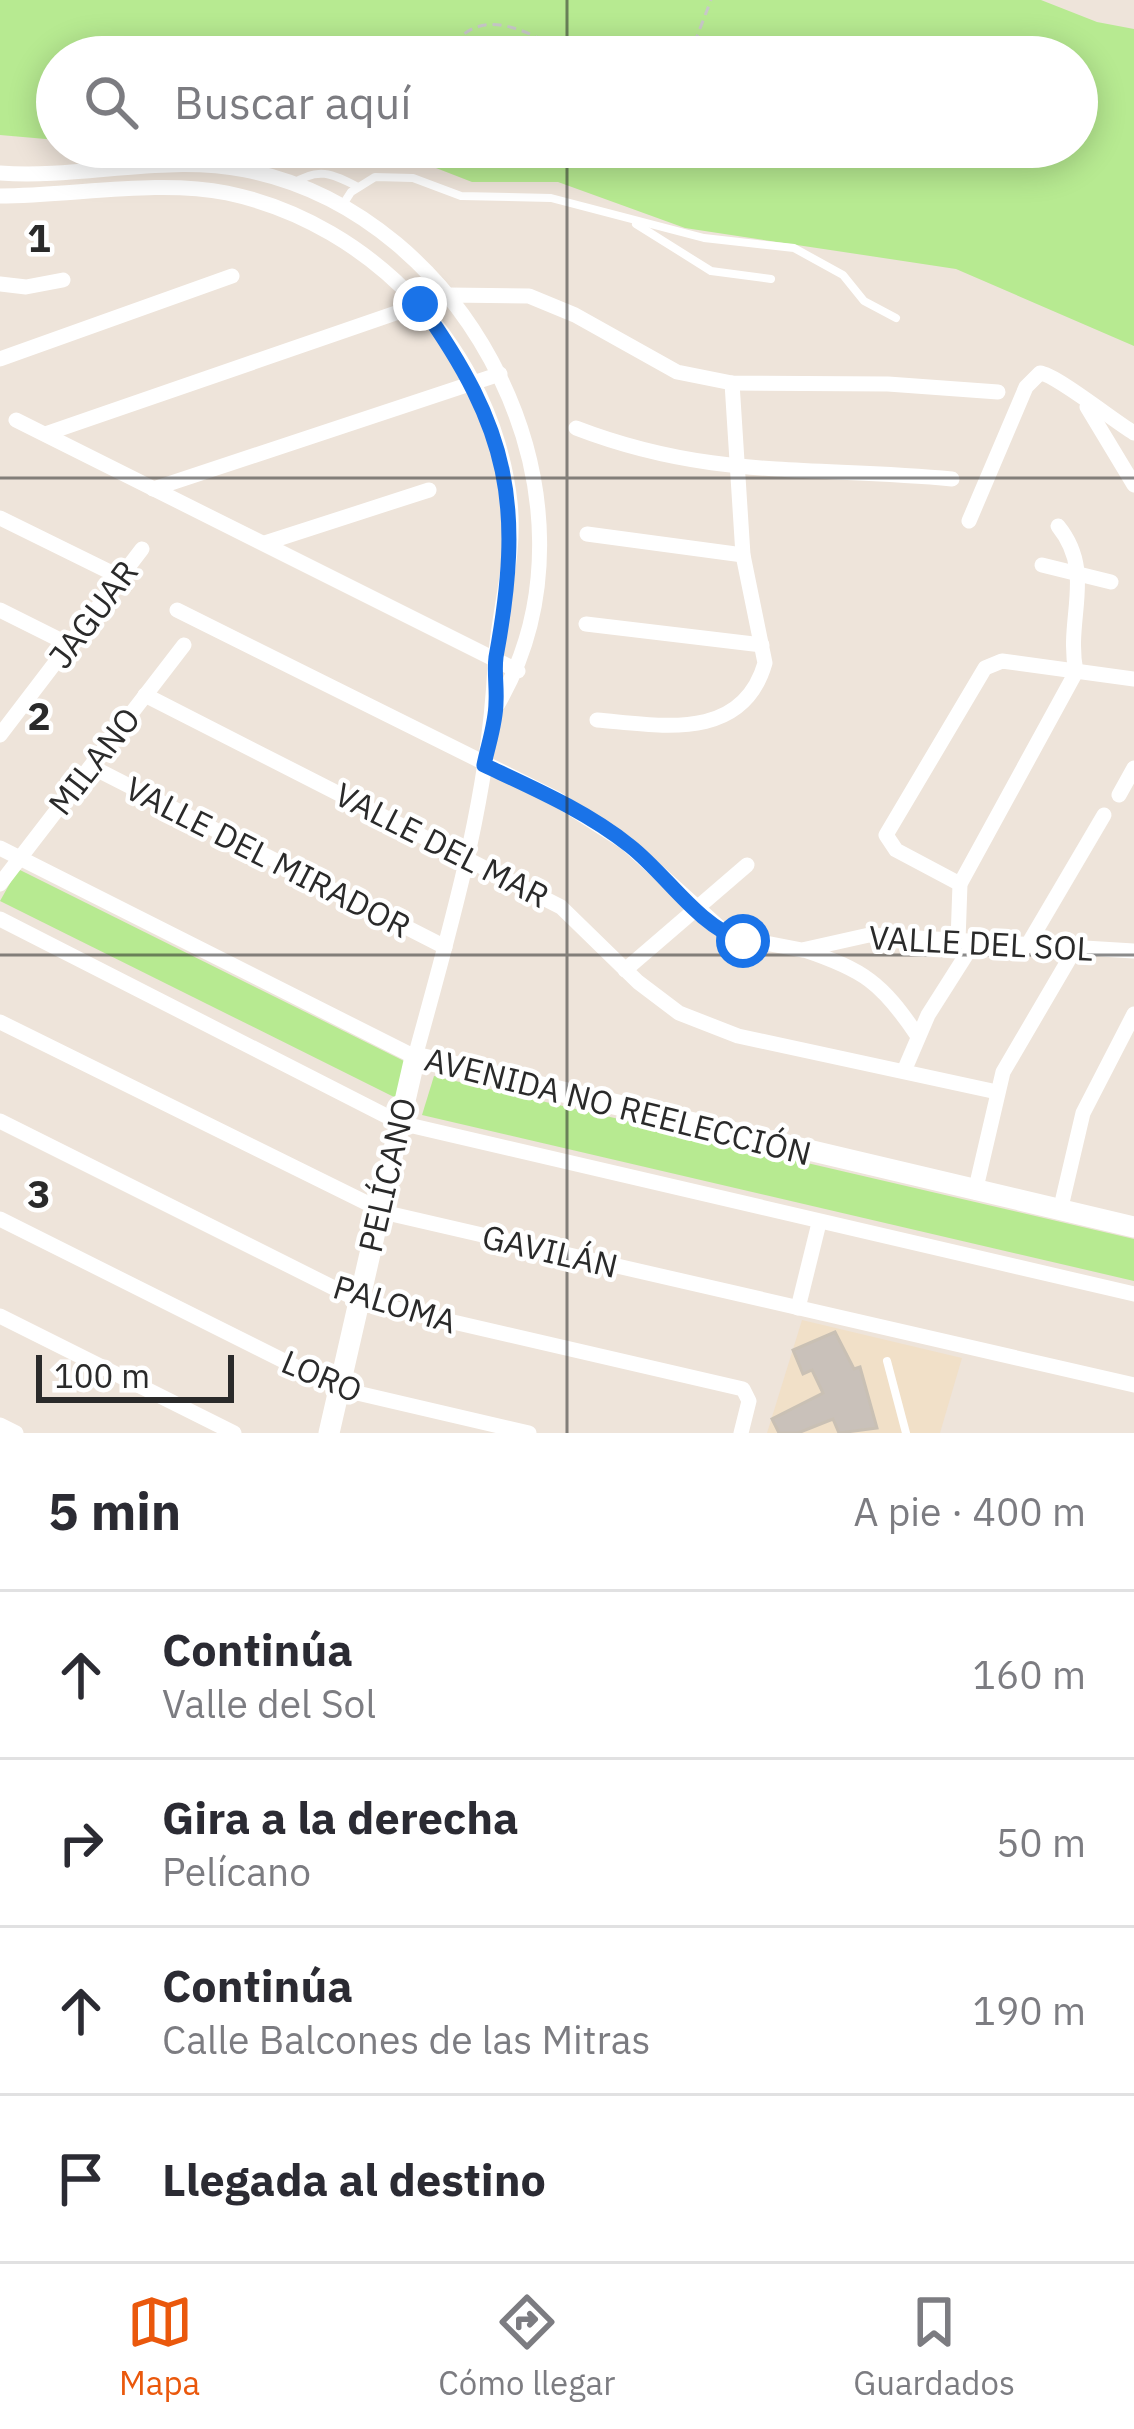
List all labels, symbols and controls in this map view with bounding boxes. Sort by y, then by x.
search box [36,36,1098,168]
icon: search [78,69,144,135]
text: Buscar aquí [174,73,412,131]
text: 1 [27,212,51,263]
route end [393,277,447,331]
street label: JAGUAR [38,551,147,676]
text: 2 [27,690,51,741]
street label: MILANO [38,698,149,823]
street label: VALLE DEL MIRADOR [118,766,418,947]
street label: VALLE DEL MAR [328,772,557,917]
route start [716,914,770,968]
street label: VALLE DEL SOL [868,915,1094,970]
street label: AVENIDA NO REELECCIÓN [420,1037,816,1174]
street label: PELÍCANO [348,1093,425,1256]
text: 3 [27,1168,51,1219]
street label: GAVILÁN [478,1214,622,1287]
street label: PALOMA [328,1264,462,1343]
street label: LORO [276,1340,369,1412]
scale bar [36,1349,234,1402]
text: 100 m [54,1354,150,1397]
text: 5 min [48,1478,181,1544]
text: A pie · 400 m [853,1486,1086,1537]
text: Continúa [162,1620,353,1678]
icon: ahead [48,1642,114,1708]
text: 160 m [973,1649,1086,1700]
text: Valle del Sol [162,1678,376,1729]
text: Gira a la derecha [162,1788,519,1846]
icon: right [48,1810,114,1876]
text: 50 m [996,1817,1086,1868]
text: Pelícano [162,1846,311,1897]
text: Continúa [162,1956,353,2014]
icon: ahead [48,1978,114,2044]
text: 190 m [973,1985,1086,2036]
text: Calle Balcones de las Mitras [162,2014,651,2065]
icon: arrive [48,2146,114,2212]
text: Llegada al destino [162,2150,546,2208]
tab: Mapa [119,2289,200,2404]
tab: Cómo llegar [438,2289,615,2404]
tab: Guardados [853,2289,1015,2404]

